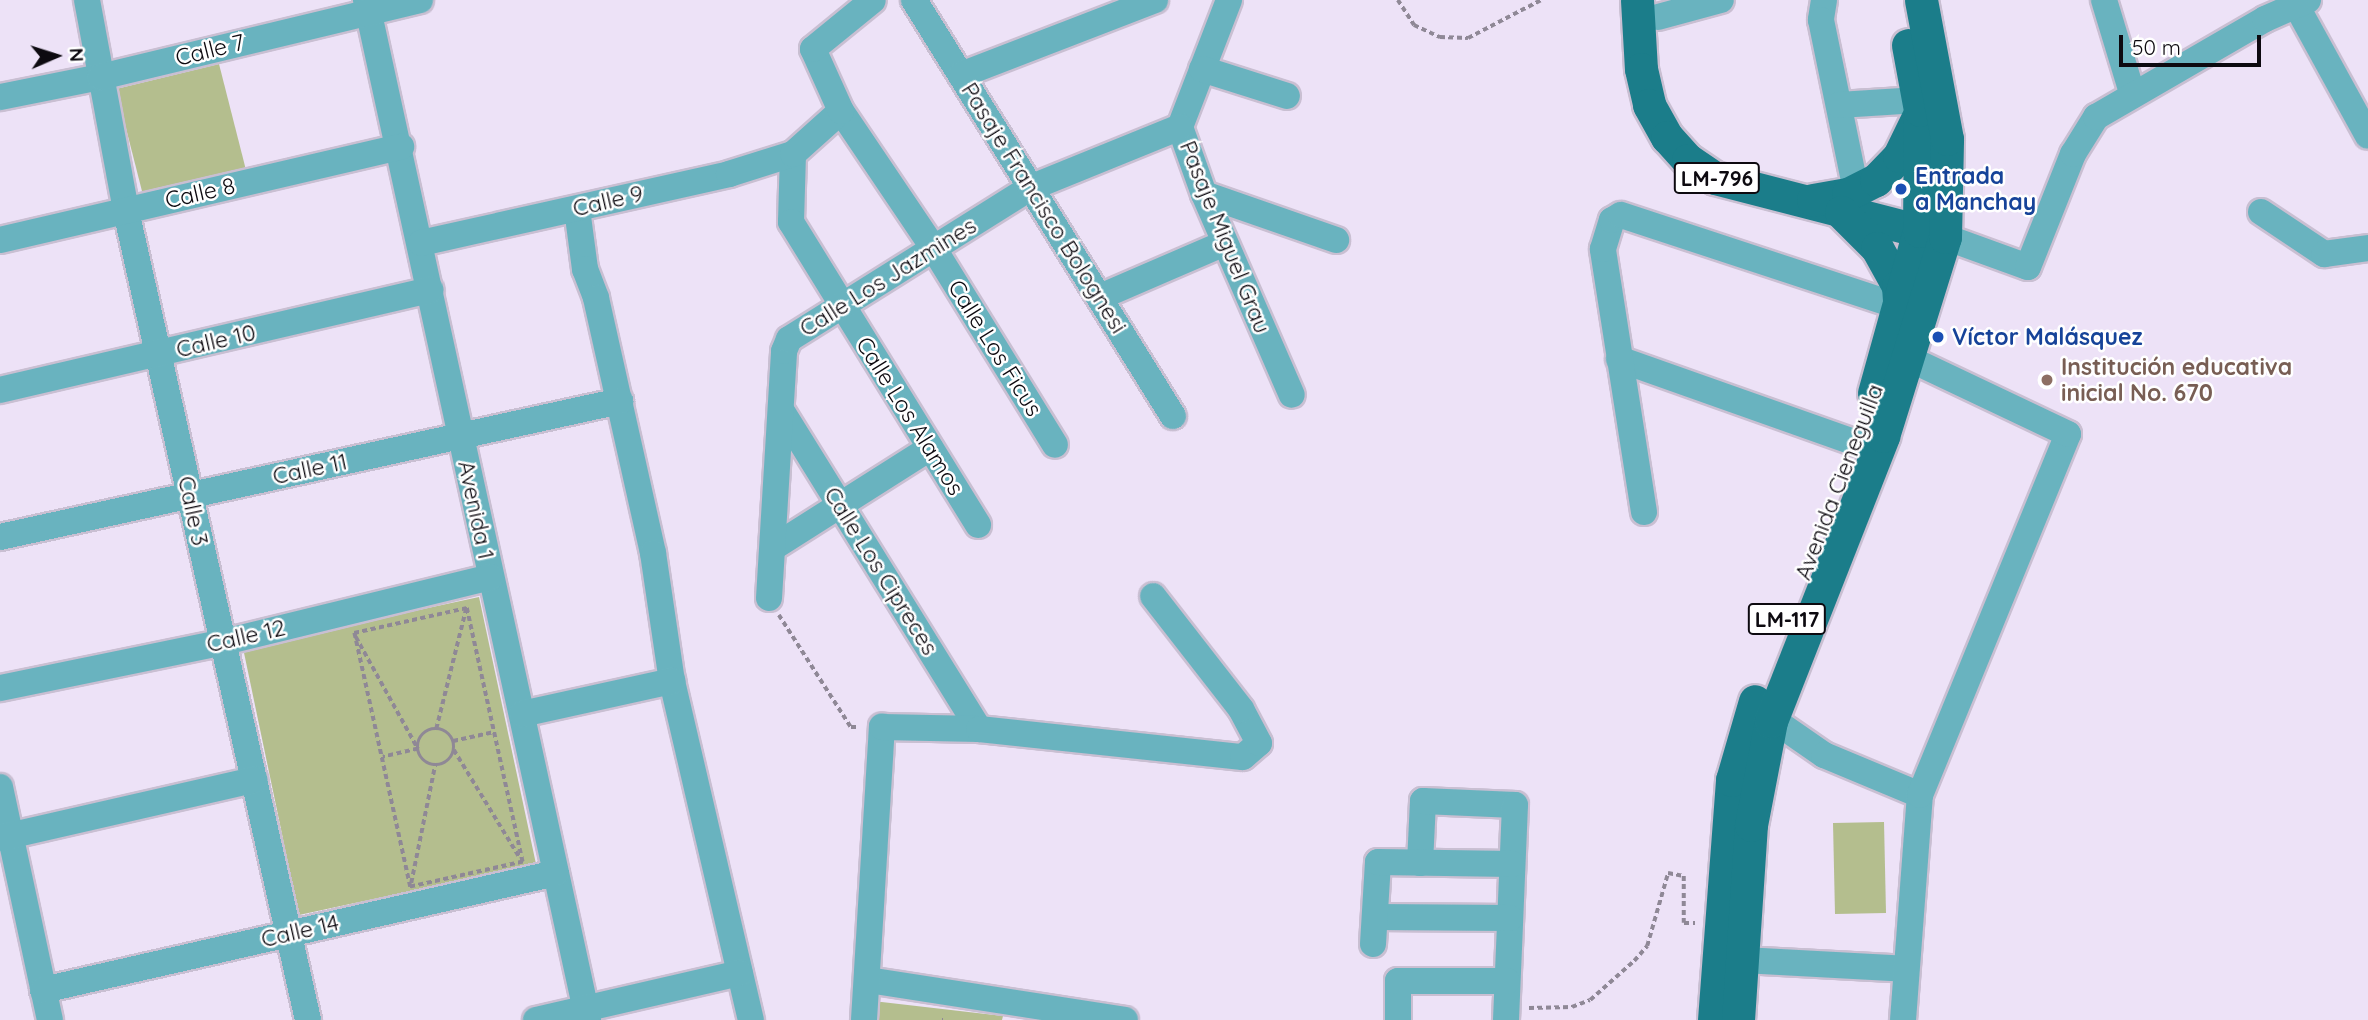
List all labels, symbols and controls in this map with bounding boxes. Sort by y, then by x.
north arrow [21,21,91,91]
scale bar [2123,21,2265,65]
street label: Calle 7 [173,28,247,72]
text: 50 m [2132,34,2181,60]
text: N [65,47,89,63]
street label: Pasaje Francisco Bolognesi [955,78,1133,338]
street label: Pasaje Miguel Grau [1174,137,1276,337]
road number: LM-796 [1673,160,1761,196]
place label: Entrada a Manchay [1915,162,2036,216]
street label: Calle 8 [162,172,238,214]
street label: Calle 9 [570,180,646,222]
marker: Entrada a Manchay [1893,181,1909,197]
street label: Calle Los Jazmines [795,212,981,342]
street label: Calle Los Ficus [942,275,1048,421]
street label: Calle 10 [174,318,258,364]
place label: Víctor Malásquez [1952,323,2143,351]
marker: Víctor Malásquez [1930,329,1946,345]
street label: Calle Los Alamos [850,332,970,500]
place label: Institución educativa inicial No. 670 [2061,353,2292,407]
marker: Institución educativa inicial No. 670 [2039,372,2055,388]
street label: Avenida Cieneguilla [1789,380,1889,584]
street label: Calle 11 [270,448,350,490]
street label: Avenida 1 [452,458,500,562]
street label: Calle 3 [172,474,214,548]
street label: Calle Los Cipreces [818,482,944,660]
road number: LM-117 [1747,602,1827,636]
street label: Calle 12 [204,614,288,658]
street label: Calle 14 [258,909,342,953]

